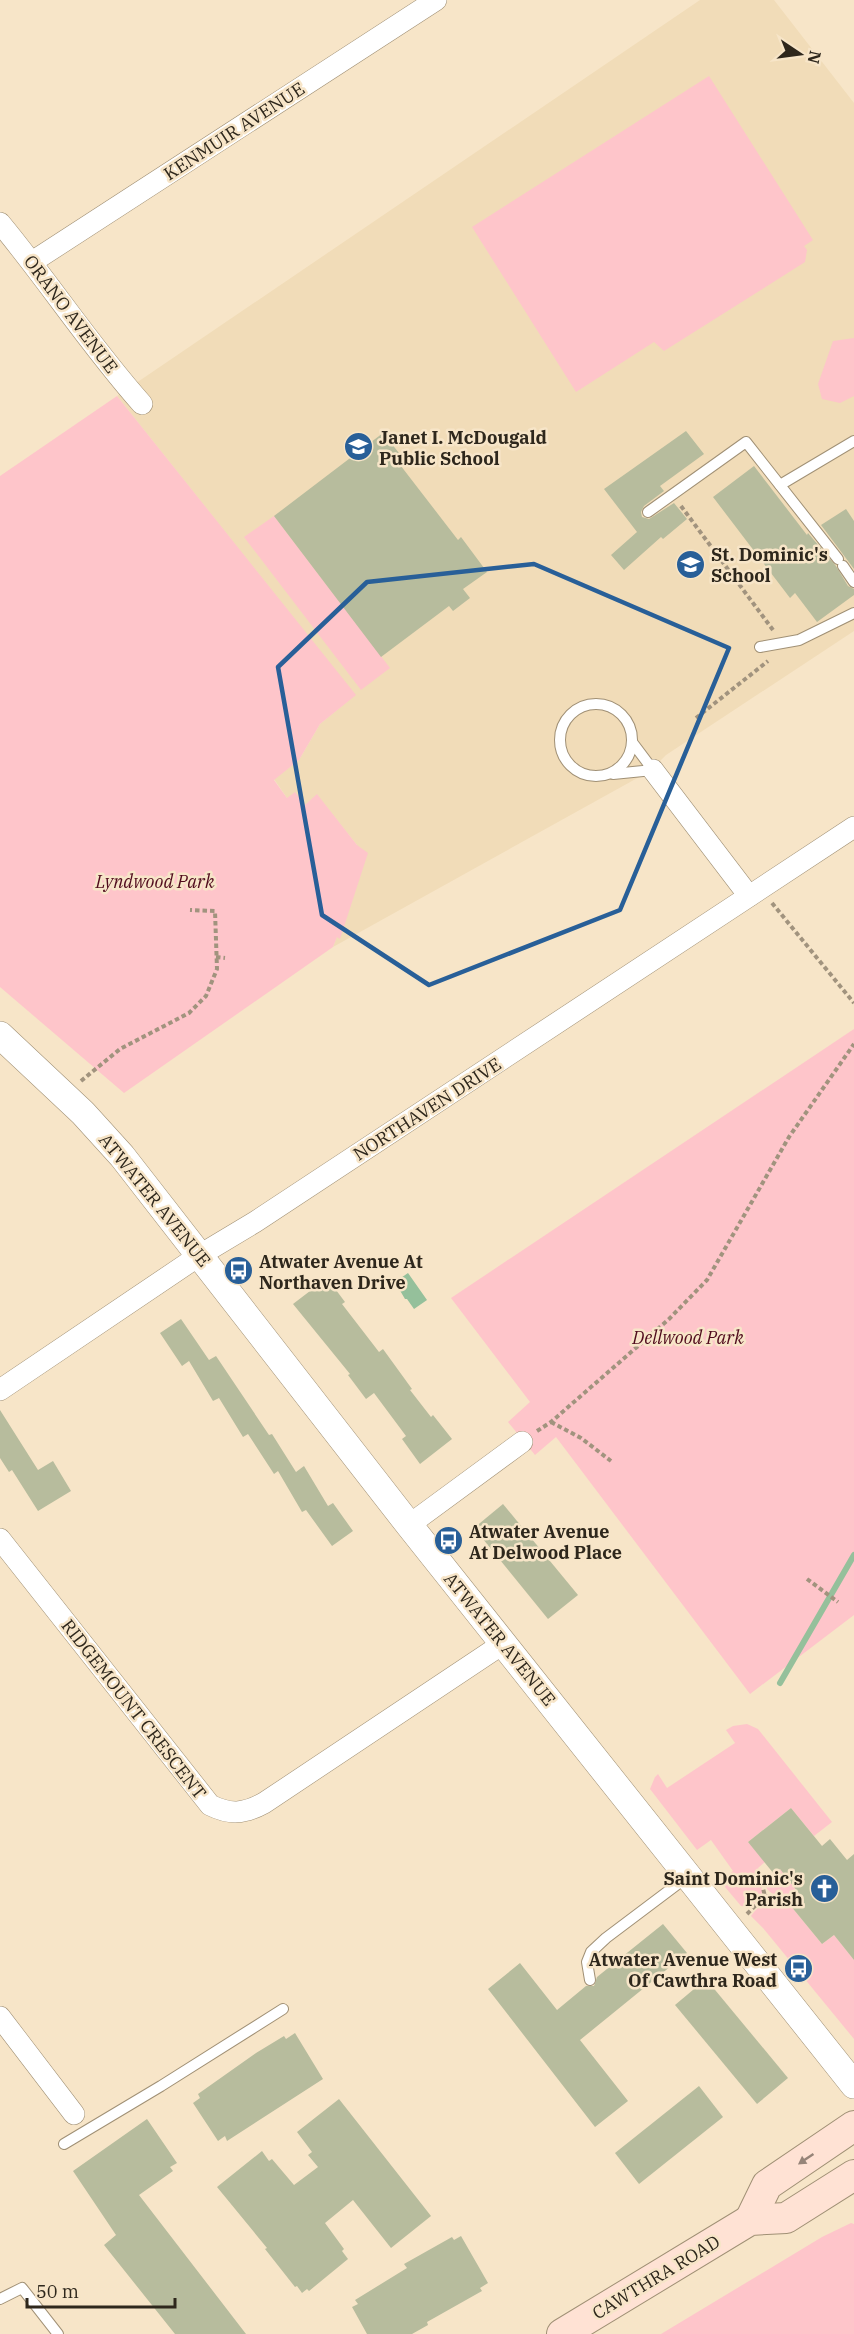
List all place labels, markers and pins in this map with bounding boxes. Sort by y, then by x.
place label: Janet I. McDougald Public School [379,426,547,470]
school or university icon: Janet I. McDougald Public School [342,431,374,463]
place label: St. Dominic's School [711,543,828,587]
school or university icon: St. Dominic's School [674,548,706,580]
place label: Atwater Avenue At Northaven Drive [259,1250,423,1294]
bus stop icon: Atwater Avenue At Northaven Drive [222,1255,254,1287]
place label: Atwater Avenue At Delwood Place [469,1520,622,1564]
bus stop icon: Atwater Avenue At Delwood Place [432,1525,464,1557]
place label: Saint Dominic's Parish [663,1867,803,1911]
church icon: Saint Dominic's Parish [808,1872,840,1904]
place label: Atwater Avenue West Of Cawthra Road [589,1948,777,1992]
bus stop icon: Atwater Avenue West Of Cawthra Road [782,1953,814,1985]

